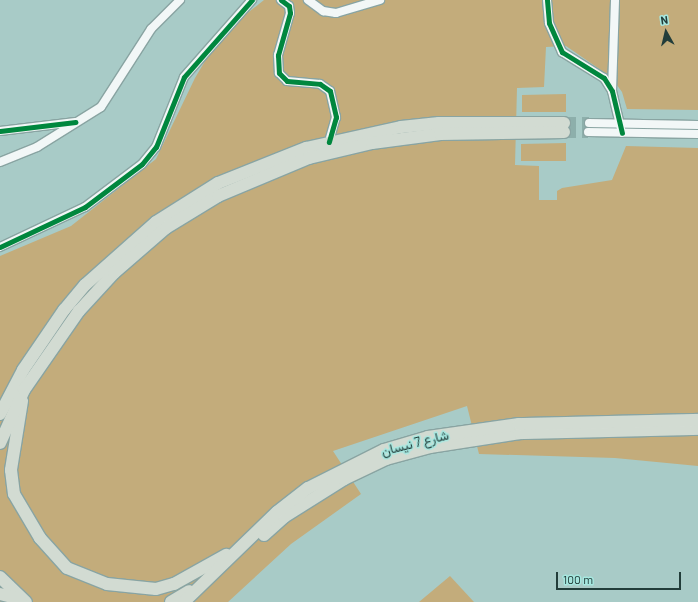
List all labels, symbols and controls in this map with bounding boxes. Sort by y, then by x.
north arrow [646,12,686,52]
text: N [660,13,669,27]
street label: شارع 7 نيسان [380,427,450,459]
scale bar [558,564,683,590]
text: 100 m [563,572,593,586]

